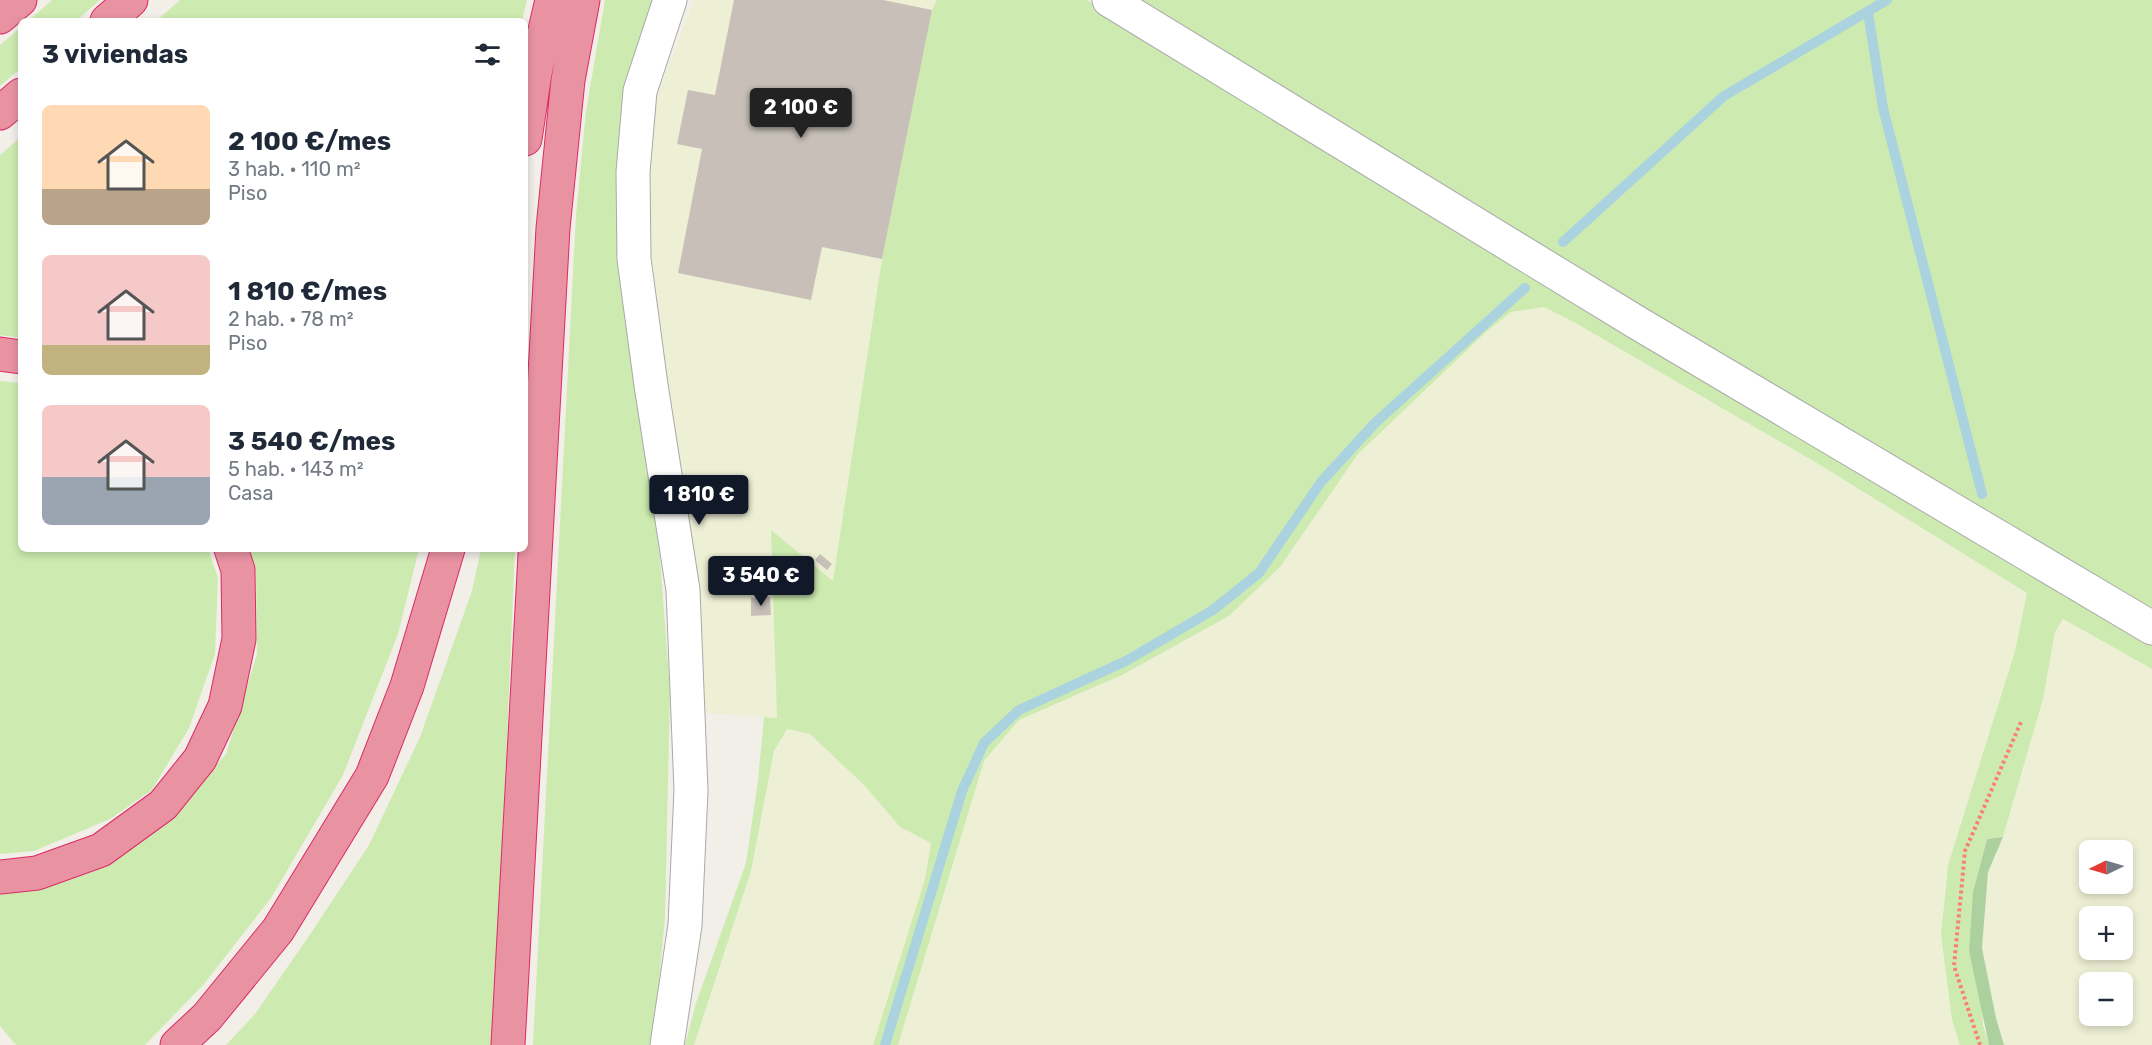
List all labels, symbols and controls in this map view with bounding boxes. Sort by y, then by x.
icon: filters [471,38,504,71]
text: 3 viviendas [42,39,188,70]
pin: 2 100 € [746,88,856,139]
text: 2 100 € [764,95,838,119]
text: 2 100 €/mes [228,126,391,157]
icon: home [90,129,162,201]
text: 3 hab. · 110 m² [228,157,361,181]
text: Piso [228,181,267,205]
text: 1 810 €/mes [228,276,387,307]
icon: home [90,279,162,351]
text: 2 hab. · 78 m² [228,307,354,331]
text: Piso [228,331,267,355]
text: 3 540 €/mes [228,426,395,457]
icon: home [90,429,162,501]
text: 5 hab. · 143 m² [228,457,364,481]
pin: 1 810 € [644,475,754,526]
text: Casa [228,481,274,505]
text: 1 810 € [663,482,735,506]
pin: 3 540 € [706,556,816,607]
text: 3 540 € [722,563,800,587]
north arrow [2079,840,2133,894]
map controls [2079,840,2133,1026]
button: + [2079,906,2133,960]
button: − [2079,972,2133,1026]

